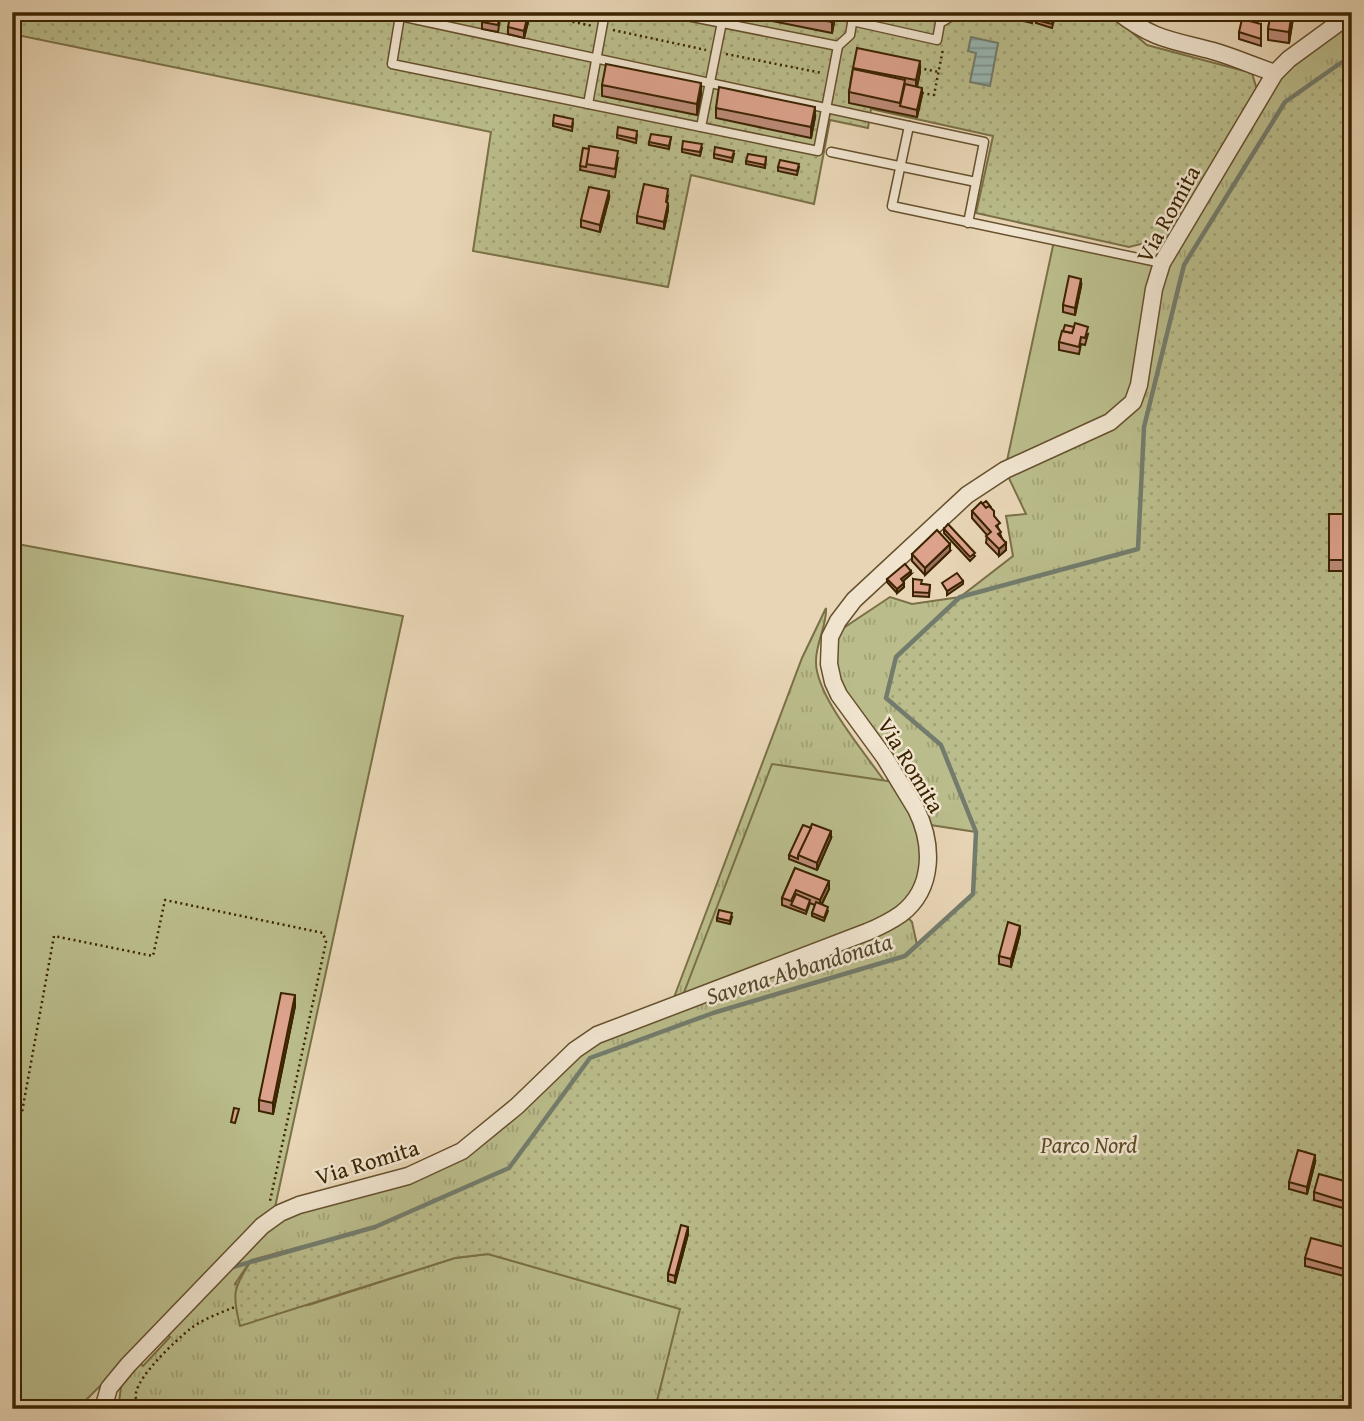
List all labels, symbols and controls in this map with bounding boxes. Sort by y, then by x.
street label: Via Romita [1127,159,1208,268]
street label: Via Romita [870,711,953,819]
water label: Savena Abbandonata [701,924,896,1014]
park label: Parco Nord [1040,1128,1137,1161]
street label: Via Romita [311,1130,423,1193]

